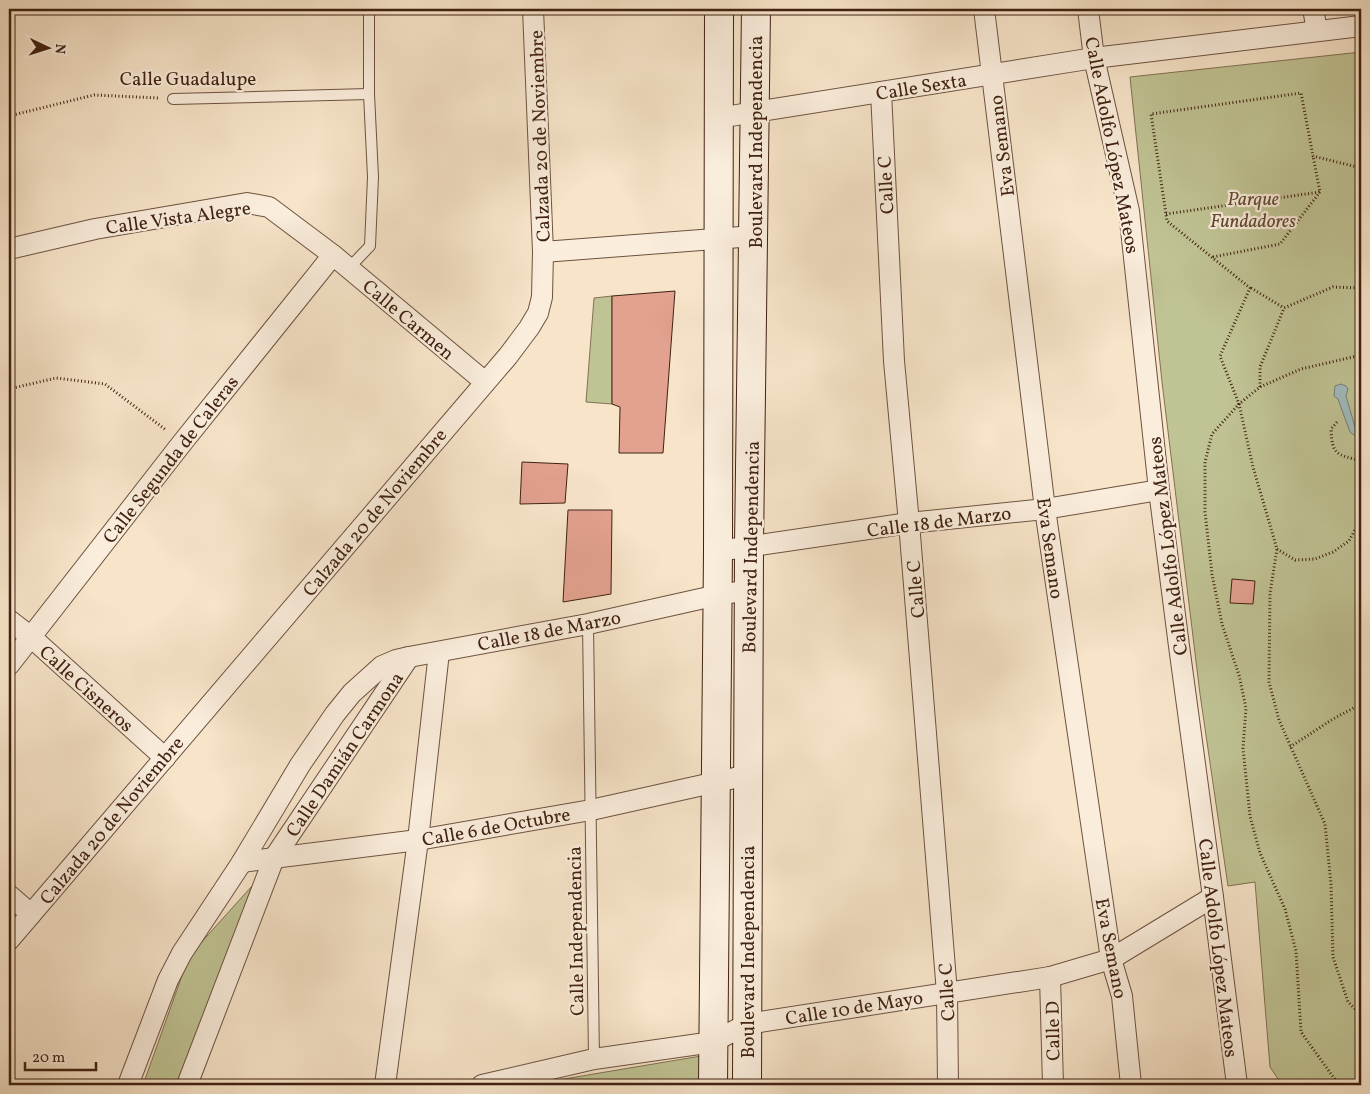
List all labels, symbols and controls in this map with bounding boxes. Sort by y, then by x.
north arrow [22,22,72,72]
street label: Calzada 20 de Noviembre [524,29,558,242]
street label: Calle Adolfo López Mateos [1077,35,1145,256]
street label: Boulevard Independencia [744,36,770,248]
text: N [50,43,69,55]
street label: Calle Guadalupe [120,67,256,93]
street label: Calle Sexta [874,68,969,108]
street label: Eva Semano [984,94,1022,198]
street label: Calle C [872,155,902,215]
park label: Parque Fundadores [1210,187,1296,235]
street label: Calle Vista Alegre [104,196,252,242]
street label: Calle Carmen [356,274,459,367]
street label: Calle Segunda de Caleras [98,371,246,550]
street label: Calzada 20 de Noviembre [297,424,454,603]
street label: Calle Adolfo López Mateos [1143,435,1195,657]
street label: Boulevard Independencia [737,440,767,654]
street label: Eva Semano [1029,496,1069,601]
street label: Calle 18 de Marzo [866,501,1013,545]
street label: Calle C [901,559,932,619]
street label: Calle 18 de Marzo [476,605,623,659]
street label: Calle Cisneros [33,640,139,739]
street label: Calle Damián Carmona [281,667,411,843]
street label: Calzada 20 de Noviembre [34,732,191,911]
street label: Calle 6 de Octubre [420,802,573,854]
street label: Calle Adolfo López Mateos [1191,837,1243,1059]
street label: Calle Independencia [563,846,591,1016]
street label: Boulevard Independencia [736,846,762,1058]
street label: Eva Semano [1088,896,1133,1001]
street label: Calle C [933,962,963,1022]
street label: Calle 10 de Mayo [784,985,925,1033]
street label: Calle D [1040,1001,1068,1061]
scale bar [25,1039,96,1071]
text: 20 m [32,1048,65,1069]

